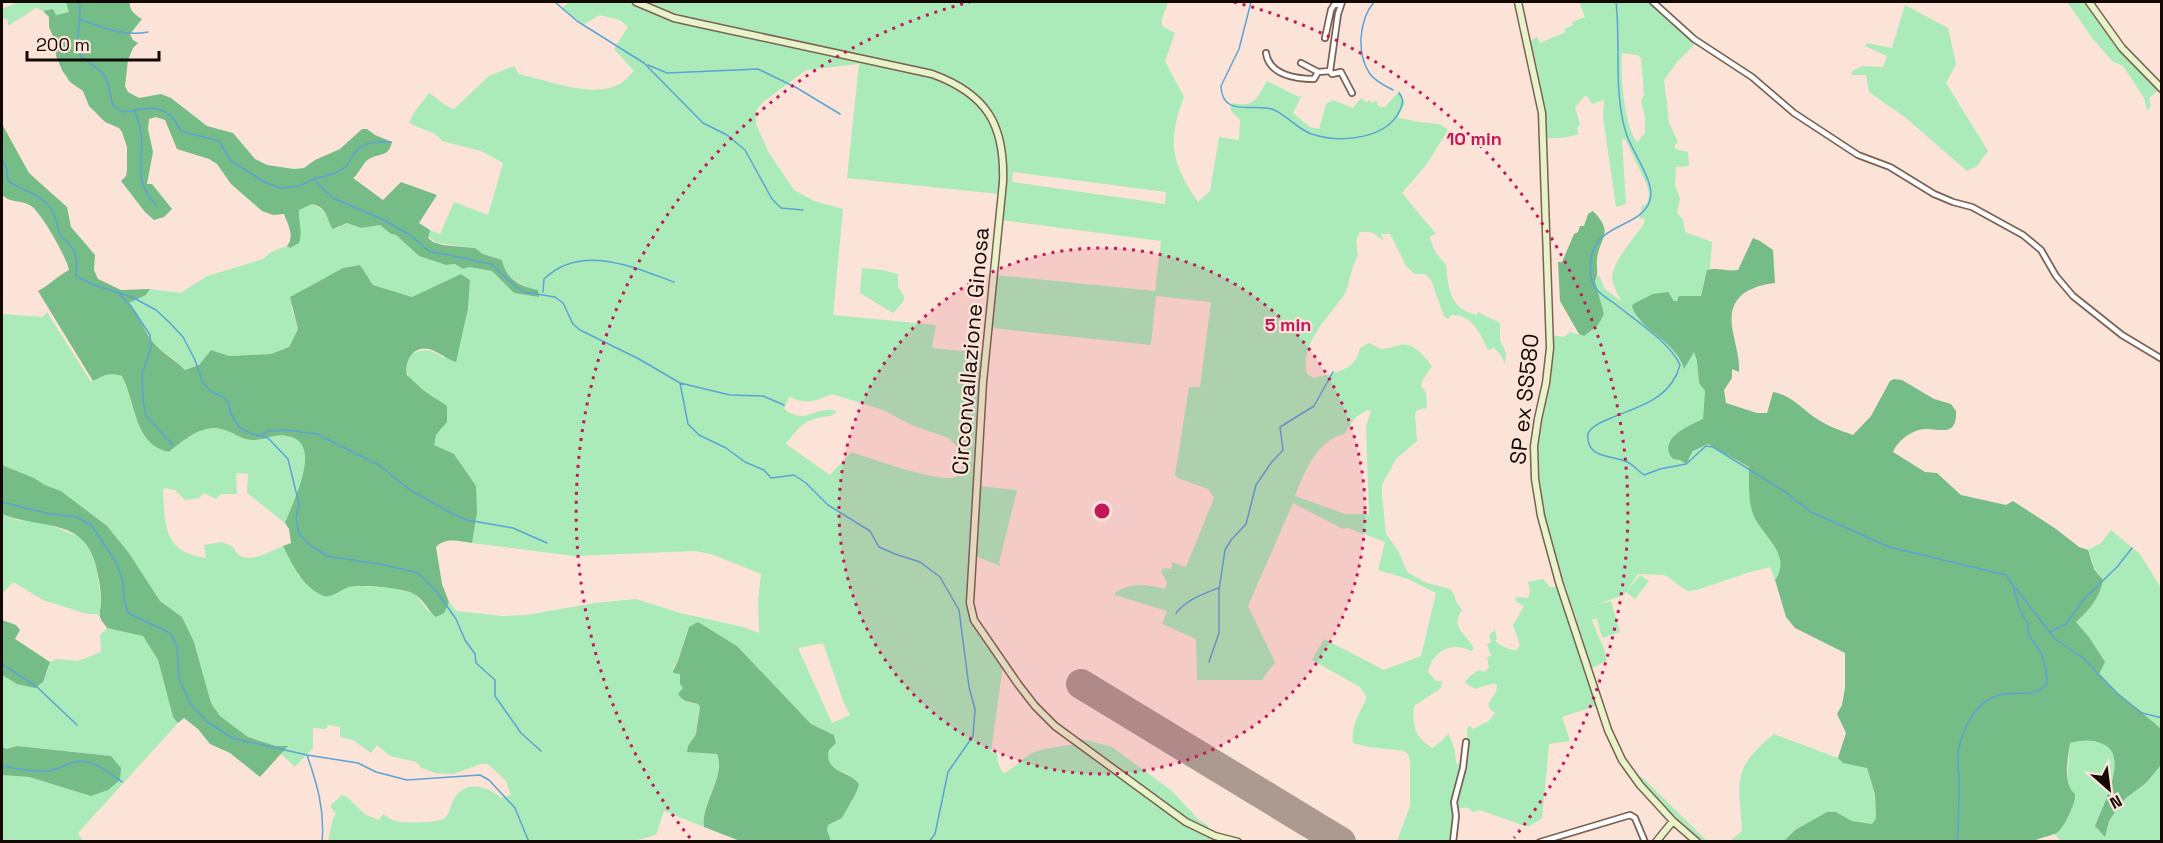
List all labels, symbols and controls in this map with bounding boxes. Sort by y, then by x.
scale bar [27,24,159,62]
text: 200 m [36,33,90,56]
text: 10 min [1446,127,1502,150]
street label: Circonvallazione Ginosa [945,226,995,476]
text: 5 min [1265,313,1311,336]
street label: SP ex SS580 [1503,332,1545,466]
centre of rings [1092,501,1112,521]
north arrow [2079,759,2139,819]
text: N [2106,790,2125,814]

